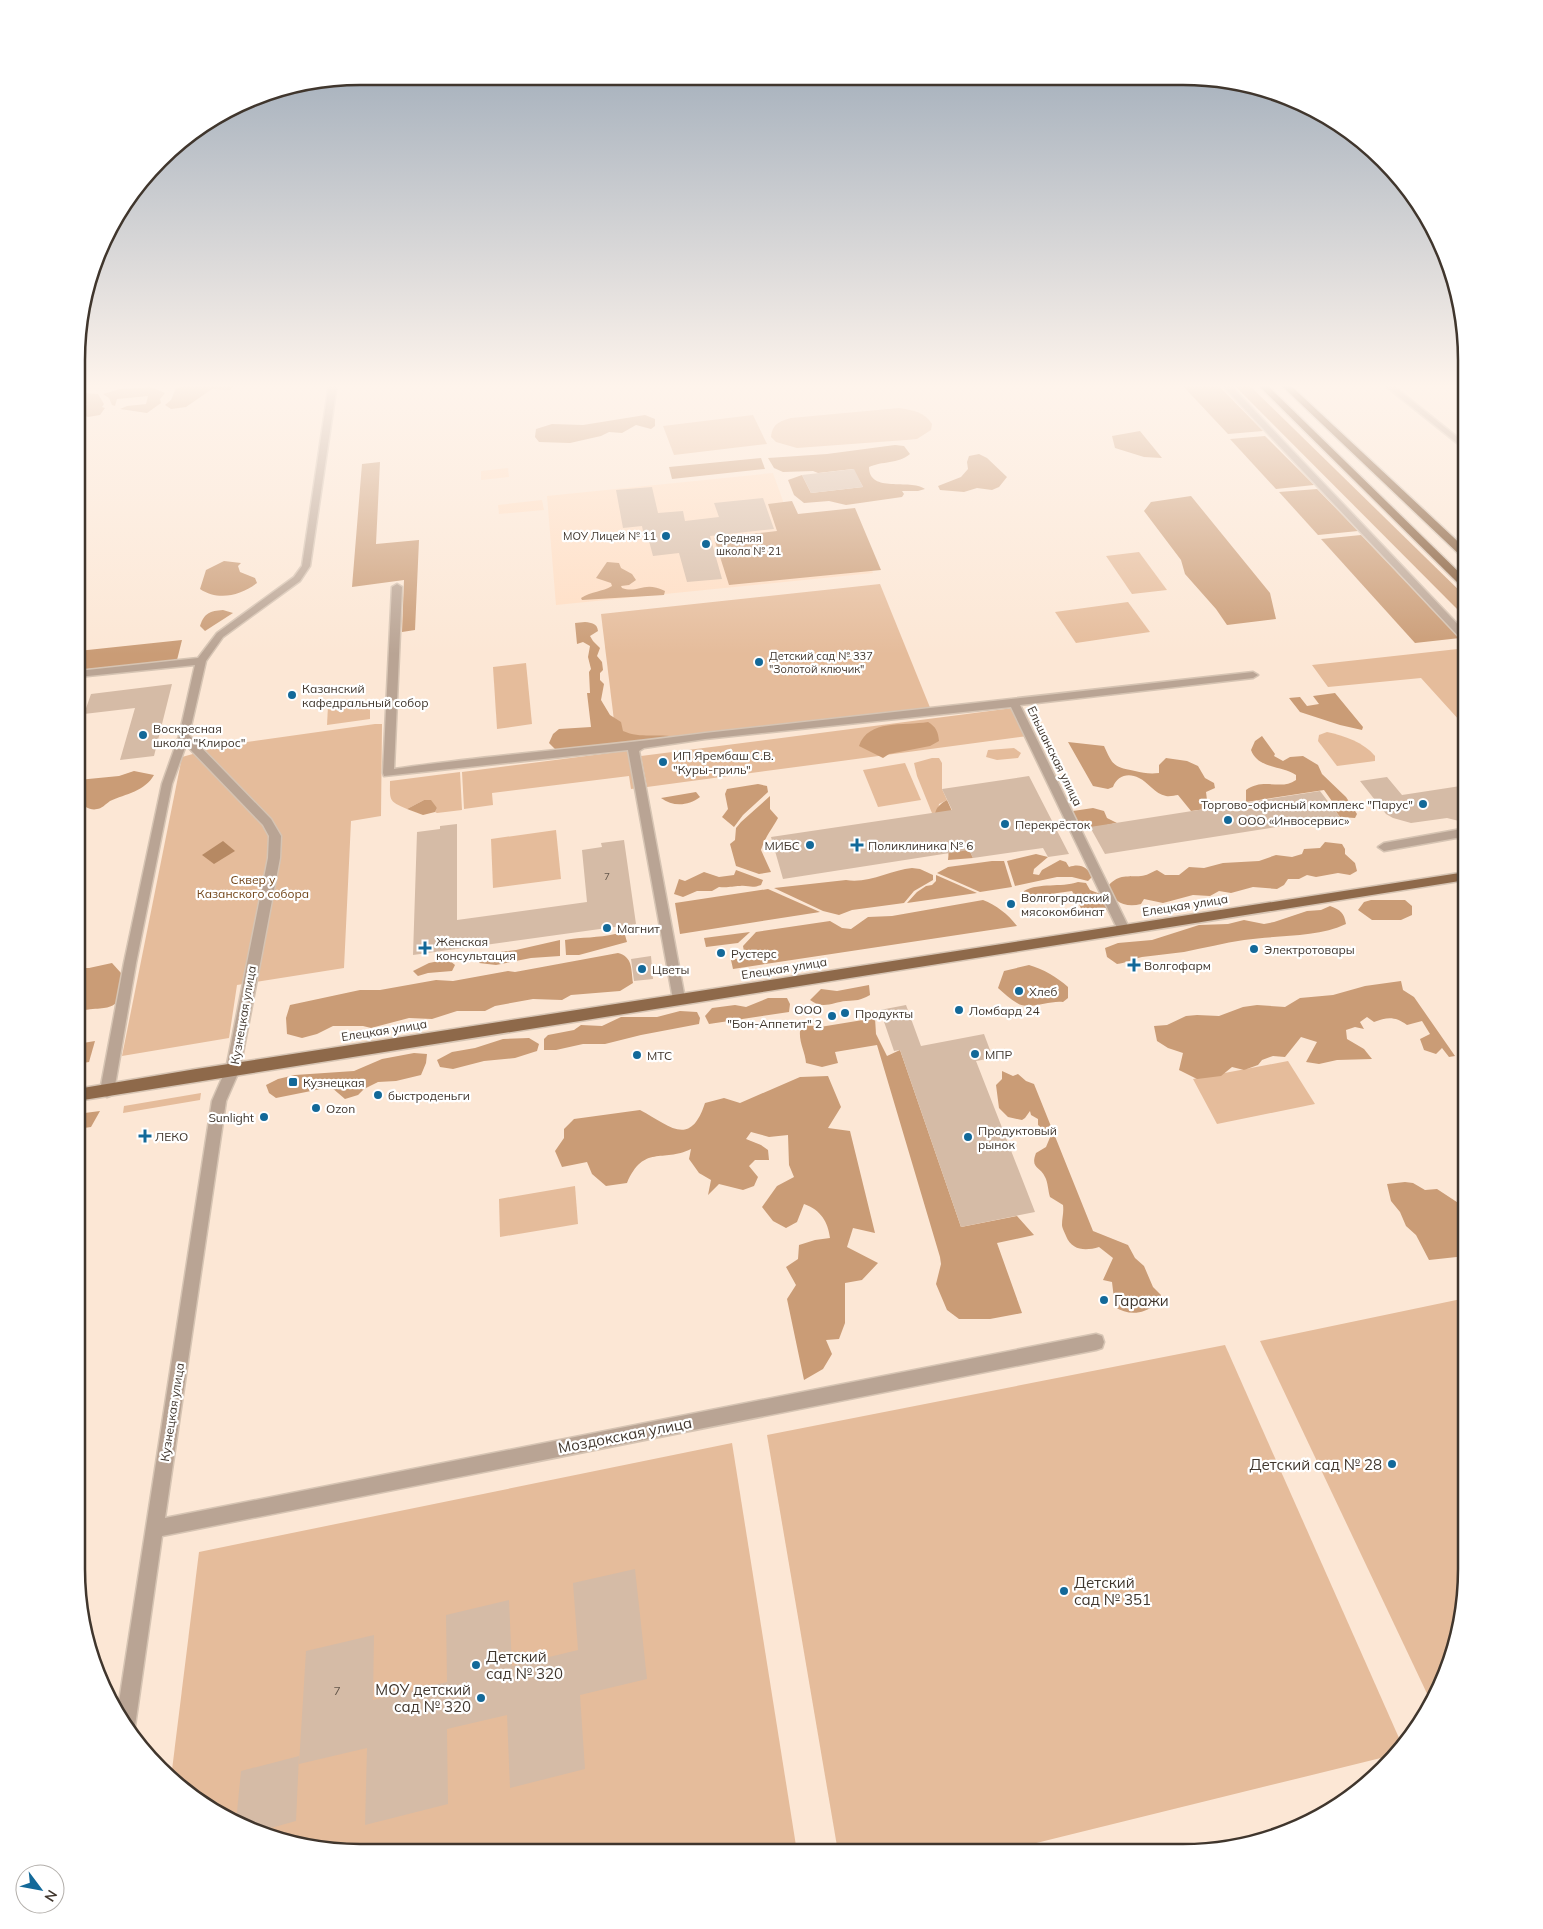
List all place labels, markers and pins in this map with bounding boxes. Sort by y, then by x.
place label: МОУ Лицей № 11 [563,529,656,543]
marker: МОУ Лицей № 11 [660,530,672,542]
place label: Средняя школа № 21 [716,531,781,558]
marker: Средняя школа № 21 [700,538,712,550]
place label: Детский сад № 337 "Золотой ключик" [769,649,873,676]
marker: Детский сад № 337 "Золотой ключик" [753,656,765,668]
place label: Казанский кафедральный собор [302,681,428,710]
marker: Казанский кафедральный собор [286,689,298,701]
place label: Воскресная школа "Клирос" [153,721,245,750]
marker: Воскресная школа "Клирос" [137,729,149,741]
place label: ИП Ярембаш С.В. "Куры-гриль" [673,748,774,777]
marker: ИП Ярембаш С.В. "Куры-гриль" [657,756,669,768]
place label: Торгово-офисный комплекс "Парус" [1201,797,1413,812]
marker: Торгово-офисный комплекс "Парус" [1417,798,1429,810]
place label: ООО «Инвосервис» [1238,813,1350,828]
marker: ООО «Инвосервис» [1222,814,1234,826]
place label: Перекрёсток [1015,817,1091,832]
marker: Перекрёсток [999,818,1011,830]
place label: МИБС [764,838,800,853]
marker: Поликлиника № 6 [850,838,864,852]
place label: Поликлиника № 6 [868,838,973,853]
marker: МИБС [804,839,816,851]
place label: Волгоградский мясокомбинат [1021,890,1109,919]
marker: Волгоградский мясокомбинат [1005,898,1017,910]
place label: Магнит [617,921,660,936]
marker: Магнит [601,922,613,934]
place label: Женская консультация [436,934,516,963]
marker: Женская консультация [418,941,432,955]
place label: Электротовары [1264,942,1355,957]
marker: Электротовары [1248,943,1260,955]
place label: Рустерс [731,946,777,961]
marker: Рустерс [715,947,727,959]
place label: Волгофарм [1144,958,1211,973]
marker: Волгофарм [1128,959,1140,971]
place label: Цветы [652,962,689,977]
marker: Цветы [636,963,648,975]
place label: Хлеб [1029,984,1058,999]
marker: Хлеб [1013,985,1025,997]
place label: ООО "Бон-Аппетит" 2 [727,1002,822,1031]
place label: Ломбард 24 [969,1003,1040,1018]
marker: Ломбард 24 [953,1004,965,1016]
place label: Продукты [855,1006,913,1021]
marker: Продукты [839,1007,851,1019]
marker: ООО "Бон-Аппетит" 2 [826,1010,838,1022]
place label: МПР [985,1047,1012,1062]
place label: МТС [647,1048,672,1063]
marker: МПР [969,1048,981,1060]
marker: МТС [631,1049,643,1061]
place label: Кузнецкая [303,1075,365,1090]
marker: Кузнецкая [287,1076,299,1088]
place label: быстроденьги [388,1088,470,1103]
marker: быстроденьги [372,1089,384,1101]
place label: Ozon [326,1101,355,1116]
marker: Ozon [310,1102,322,1114]
place label: Sunlight [208,1110,254,1125]
marker: Sunlight [258,1111,270,1123]
place label: Продуктовый рынок [978,1123,1057,1152]
place label: ЛЕКО [155,1129,188,1144]
marker: ЛЕКО [139,1130,151,1142]
marker: Продуктовый рынок [962,1131,974,1143]
place label: Гаражи [1114,1291,1169,1310]
marker: Гаражи [1098,1294,1110,1306]
place label: Детский сад № 28 [1249,1455,1382,1474]
marker: Детский сад № 28 [1386,1458,1398,1470]
place label: Детский сад № 351 [1074,1573,1151,1609]
marker: Детский сад № 351 [1058,1585,1070,1597]
place label: Детский сад № 320 [486,1647,563,1683]
marker: Детский сад № 320 [470,1659,482,1671]
place label: МОУ детский сад № 320 [375,1680,471,1716]
marker: МОУ детский сад № 320 [475,1692,487,1704]

